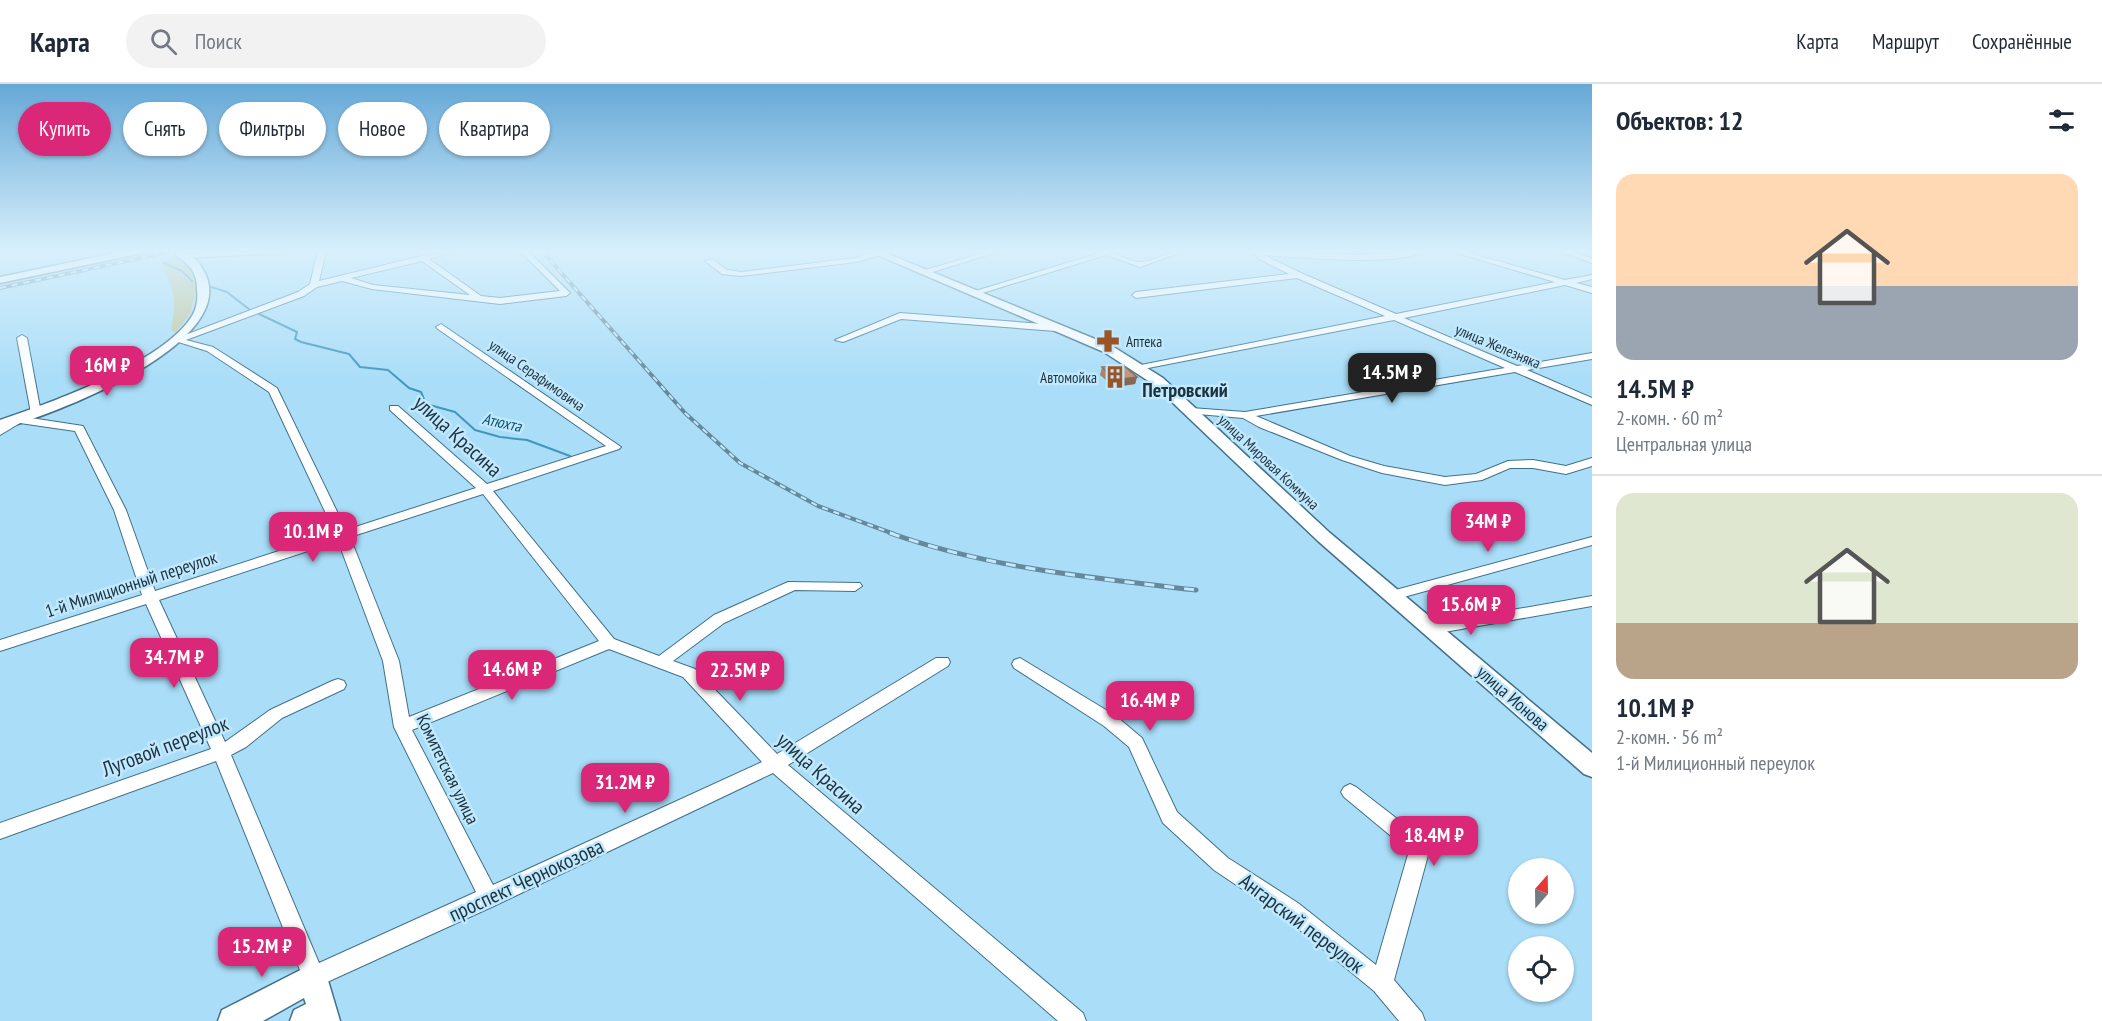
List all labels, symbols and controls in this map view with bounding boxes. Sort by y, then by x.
search box [126,14,546,68]
text: Карта [30,23,90,60]
icon: search [147,25,180,58]
text: Поиск [195,27,242,55]
text: Карта [1796,28,1839,55]
text: Маршрут [1872,28,1939,55]
text: Сохранённые [1972,28,2072,55]
chip: Купить [18,102,111,156]
chip: Снять [123,102,207,156]
chip: Фильтры [219,102,326,156]
chip: Новое [338,102,427,156]
chip: Квартира [439,102,550,156]
text: Объектов: 12 [1616,104,1743,137]
icon: filters [2045,104,2078,137]
icon: home [1793,213,1901,321]
street label: улица Железняка [1452,319,1544,373]
pharmacy icon: Аптека [1095,328,1121,354]
place label: Аптека [1126,332,1162,351]
street label: улица Серафимовича [485,335,589,415]
pin: 16M ₽ [65,346,149,397]
text: 16M ₽ [84,352,130,378]
pin: 14.5M ₽ [1337,353,1447,404]
text: 14.5M ₽ [1362,359,1422,385]
building icon: Автомойка [1102,364,1128,390]
place label: Автомойка [1040,368,1097,387]
text: 14.5M ₽ [1616,372,1694,405]
district label: Петровский [1142,377,1228,403]
street label: улица Красина [408,389,508,483]
text: 2-комн. · 60 m² [1616,405,1723,431]
water label: Атюхта [481,408,525,436]
street label: улица Мировая Коммуна [1215,410,1323,514]
text: Центральная улица [1616,431,1752,457]
pin: 34M ₽ [1446,502,1530,553]
text: 34M ₽ [1465,508,1511,534]
pin: 10.1M ₽ [258,512,368,563]
text: 10.1M ₽ [283,518,343,544]
icon: home [1793,532,1901,640]
street label: 1-й Милиционный переулок [42,545,220,623]
pin: 15.6M ₽ [1416,585,1526,636]
text: 15.6M ₽ [1441,591,1501,617]
pin: 34.7M ₽ [119,638,229,689]
text: 34.7M ₽ [144,644,204,670]
pin: 14.6M ₽ [457,650,567,701]
pin: 22.5M ₽ [685,651,795,702]
text: 14.6M ₽ [482,656,542,682]
text: 22.5M ₽ [710,657,770,683]
street label: улица Ионова [1472,660,1554,736]
pin: 16.4M ₽ [1095,681,1205,732]
text: 16.4M ₽ [1120,687,1180,713]
text: 10.1M ₽ [1616,691,1694,724]
street label: Луговой переулок [97,710,232,783]
street label: Комитетская улица [411,710,485,828]
text: 2-комн. · 56 m² [1616,724,1723,750]
street label: улица Красина [771,726,871,820]
text: 1-й Милиционный переулок [1616,750,1815,776]
pin: 31.2M ₽ [570,763,680,814]
text: 31.2M ₽ [595,769,655,795]
pin: 18.4M ₽ [1379,816,1489,867]
text: 18.4M ₽ [1404,822,1464,848]
street label: проспект Чернокозова [444,832,608,928]
north arrow [1508,858,1574,924]
map controls [1508,858,1574,1002]
street label: Ангарский переулок [1234,867,1370,979]
pin: 15.2M ₽ [207,927,317,978]
text: 15.2M ₽ [232,933,292,959]
button: locate [1508,936,1574,1002]

